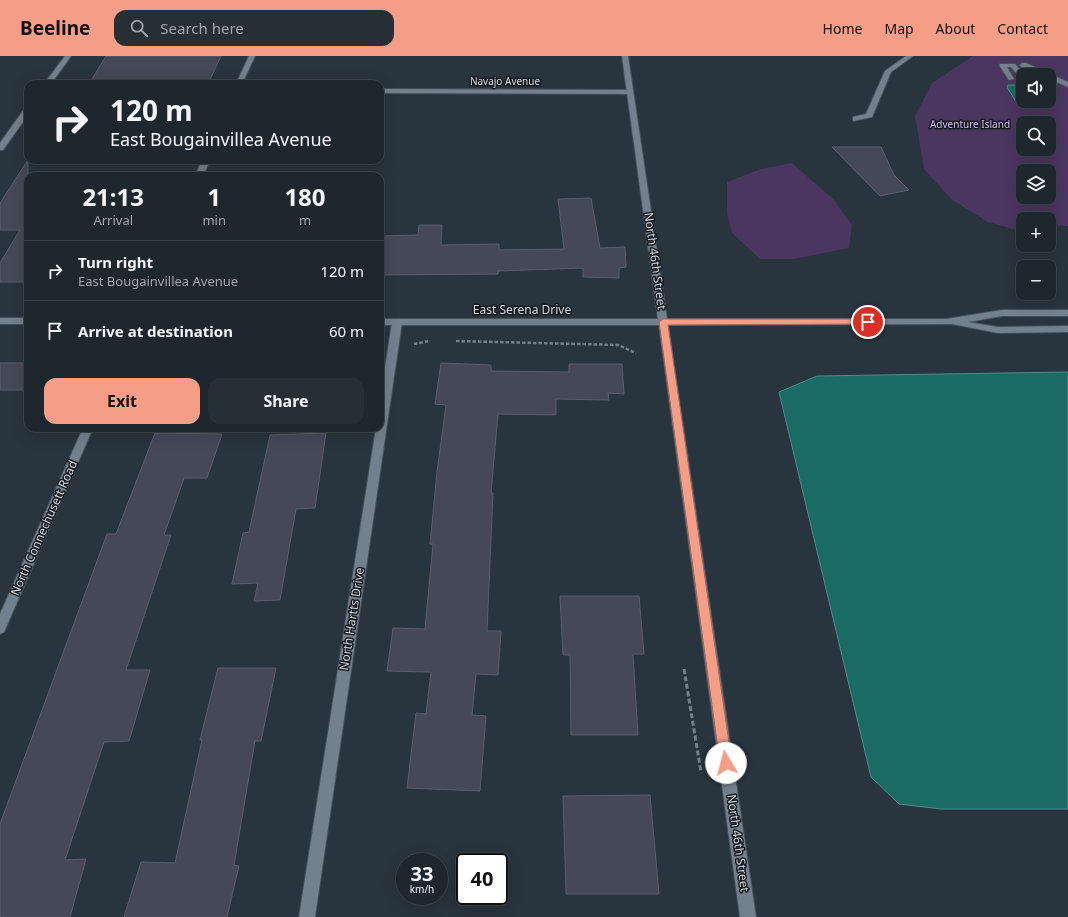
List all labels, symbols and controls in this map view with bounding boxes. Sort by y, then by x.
search box [114,10,394,46]
text: Beeline [20,15,90,41]
icon: search [128,17,150,39]
text: Search here [160,18,244,38]
text: Home [823,19,862,38]
text: Map [884,19,914,38]
text: About [936,19,975,38]
text: Contact [997,19,1048,38]
map controls [1016,68,1056,300]
button: sound [1016,68,1056,108]
street label: Navajo Avenue [470,74,540,88]
text: 120 m [110,91,193,129]
icon: right [44,96,96,148]
button: search [1016,116,1056,156]
park label: Adventure Island [930,117,1010,131]
text: East Bougainvillea Avenue [110,127,332,151]
button: layers [1016,164,1056,204]
text: 21:13 [82,180,144,213]
text: 1 [207,180,221,213]
text: 180 [284,180,326,213]
text: Arrival [93,211,133,229]
text: min [202,211,226,229]
text: m [299,211,311,229]
street label: North 46th Street [640,211,671,311]
button: + [1016,212,1056,252]
text: Turn right [78,252,153,272]
icon: right [44,260,66,282]
button: − [1016,260,1056,300]
text: 120 m [320,261,364,281]
text: East Bougainvillea Avenue [78,272,238,290]
street label: East Serena Drive [473,301,571,318]
pin [851,305,885,339]
icon: arrive [857,311,879,333]
icon: arrive [44,320,66,342]
text: Arrive at destination [78,321,233,341]
text: 60 m [329,321,364,341]
button: Exit [44,378,200,424]
button: Share [208,378,364,424]
street label: North Connechusett Road [6,457,81,598]
street label: North Hartts Drive [335,566,368,672]
position arrow [705,742,747,784]
street label: North 46th Street [723,793,754,893]
speed limit sign: 40 [456,853,508,905]
text: 33 [411,860,433,887]
text: km/h [410,882,434,896]

